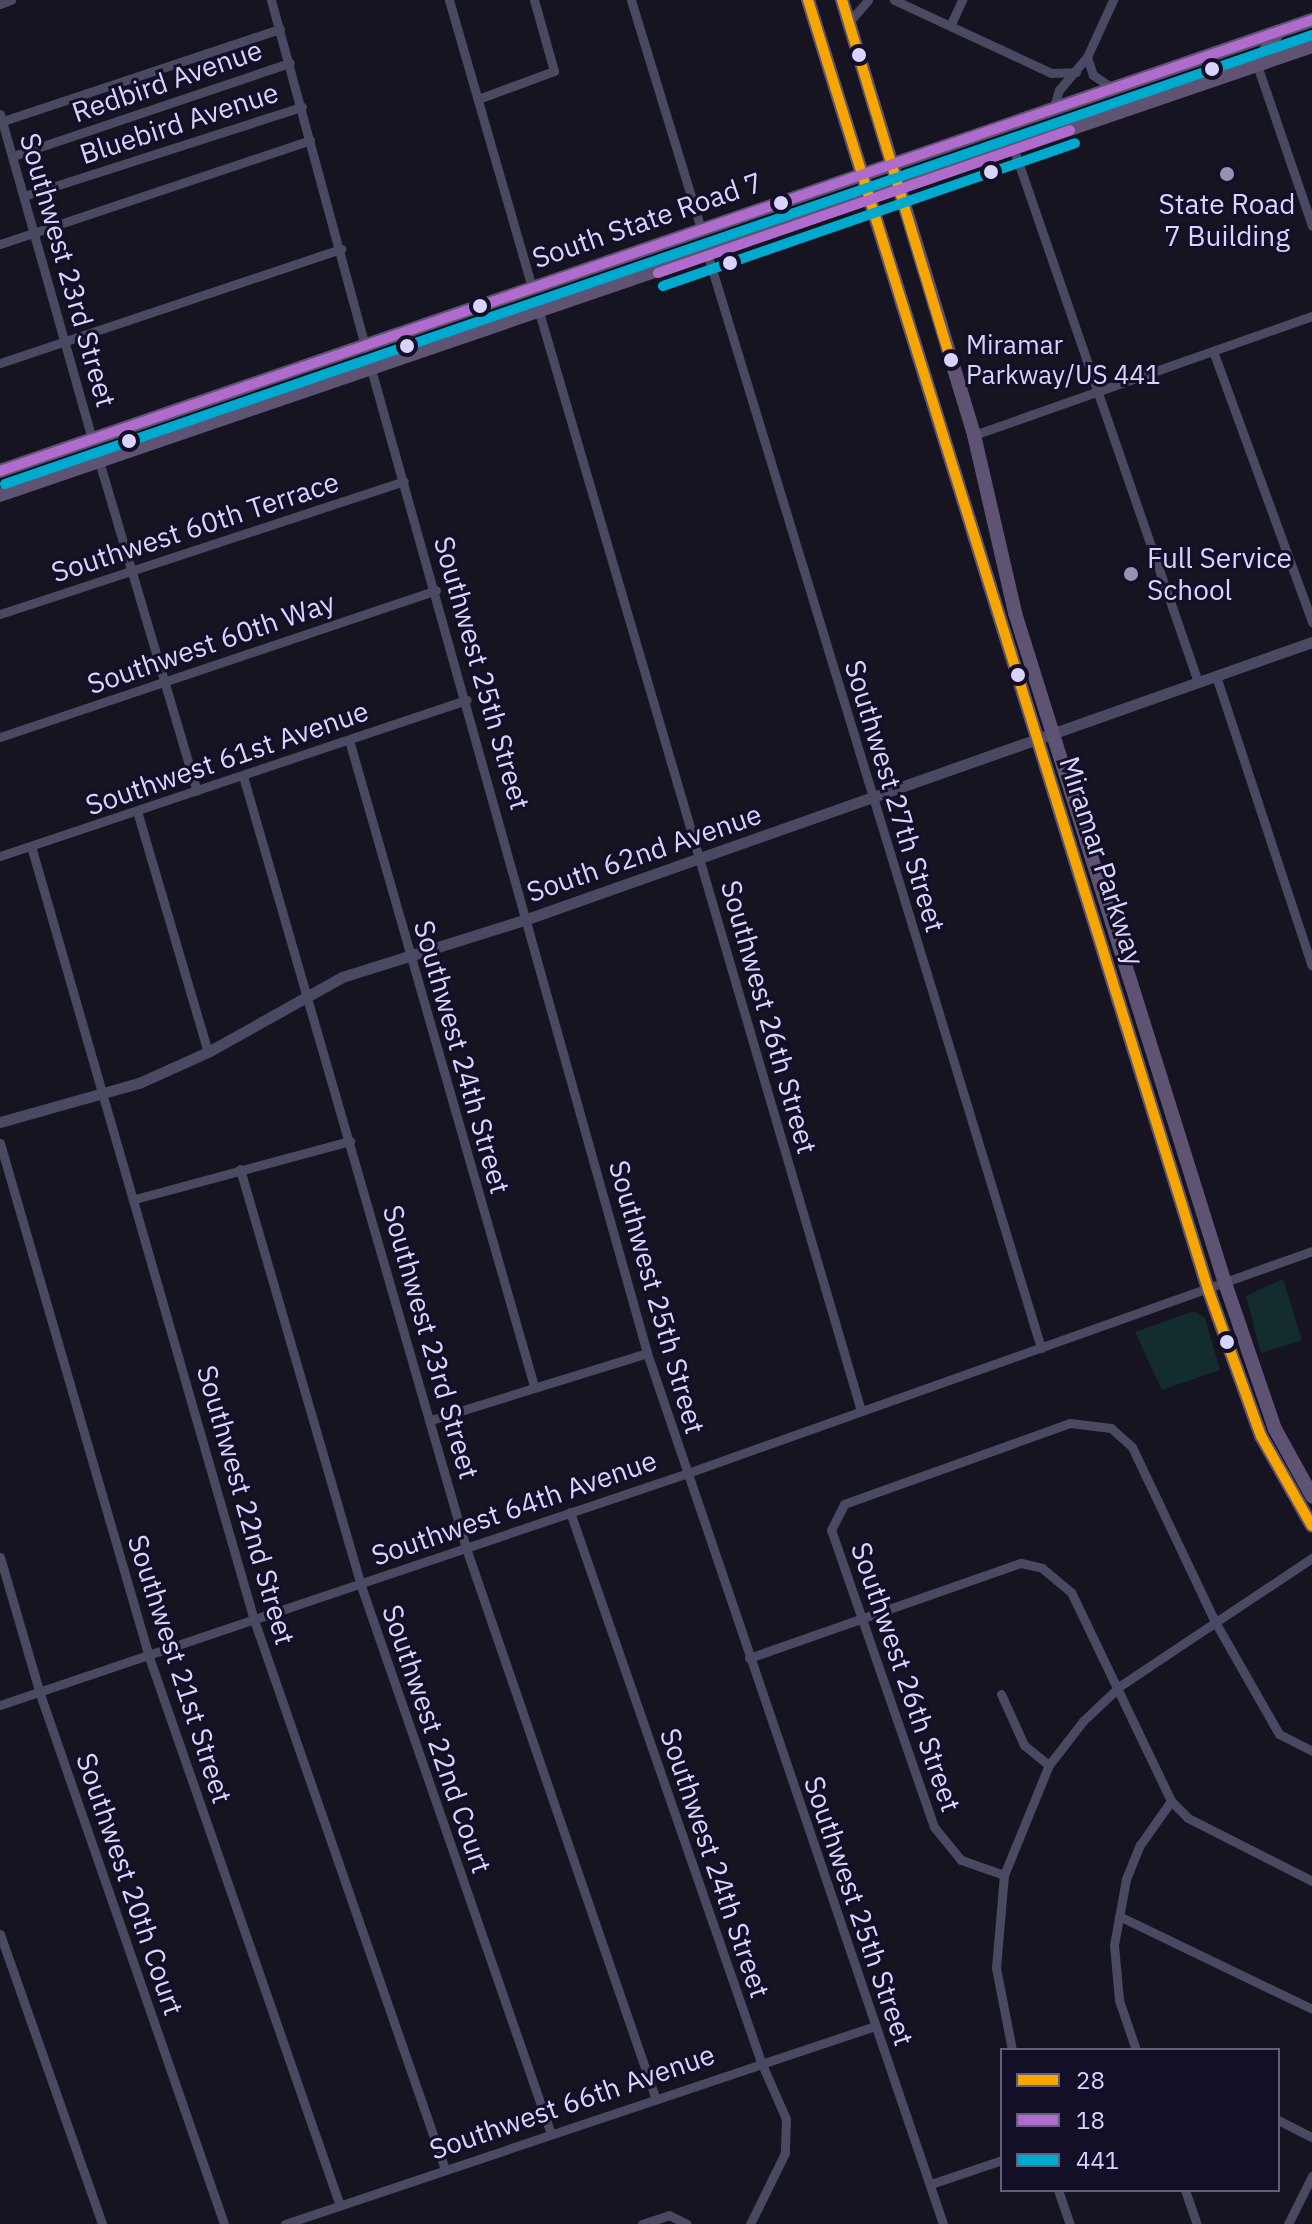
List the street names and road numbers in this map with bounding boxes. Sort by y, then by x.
street label: Redbird Avenue [68,33,266,129]
street label: Bluebird Avenue [75,75,283,171]
street label: Southwest 23rd Street [13,129,123,411]
street label: South State Road 7 [528,165,766,275]
street label: Southwest 60th Terrace [47,465,343,589]
street label: Southwest 25th Street [427,532,537,814]
street label: Southwest 60th Way [83,585,339,701]
street label: Southwest 27th Street [838,656,952,936]
street label: Southwest 61st Avenue [81,694,373,822]
street label: Miramar Parkway [1052,752,1152,970]
street label: South 62nd Avenue [522,797,766,909]
street label: Southwest 26th Street [714,876,824,1158]
street label: Southwest 24th Street [407,916,517,1198]
street label: Southwest 25th Street [602,1156,712,1438]
street label: Southwest 23rd Street [376,1201,486,1483]
street label: Southwest 22nd Street [190,1361,302,1649]
street label: Southwest 64th Avenue [367,1443,661,1573]
street label: Southwest 21st Street [121,1531,239,1807]
street label: Southwest 26th Street [844,1538,968,1816]
street label: Southwest 22nd Court [375,1600,499,1878]
street label: Southwest 24th Street [653,1724,777,2002]
street label: Southwest 20th Court [69,1748,191,2020]
street label: Southwest 25th Street [797,1772,921,2050]
street label: Southwest 66th Avenue [425,2037,719,2167]

